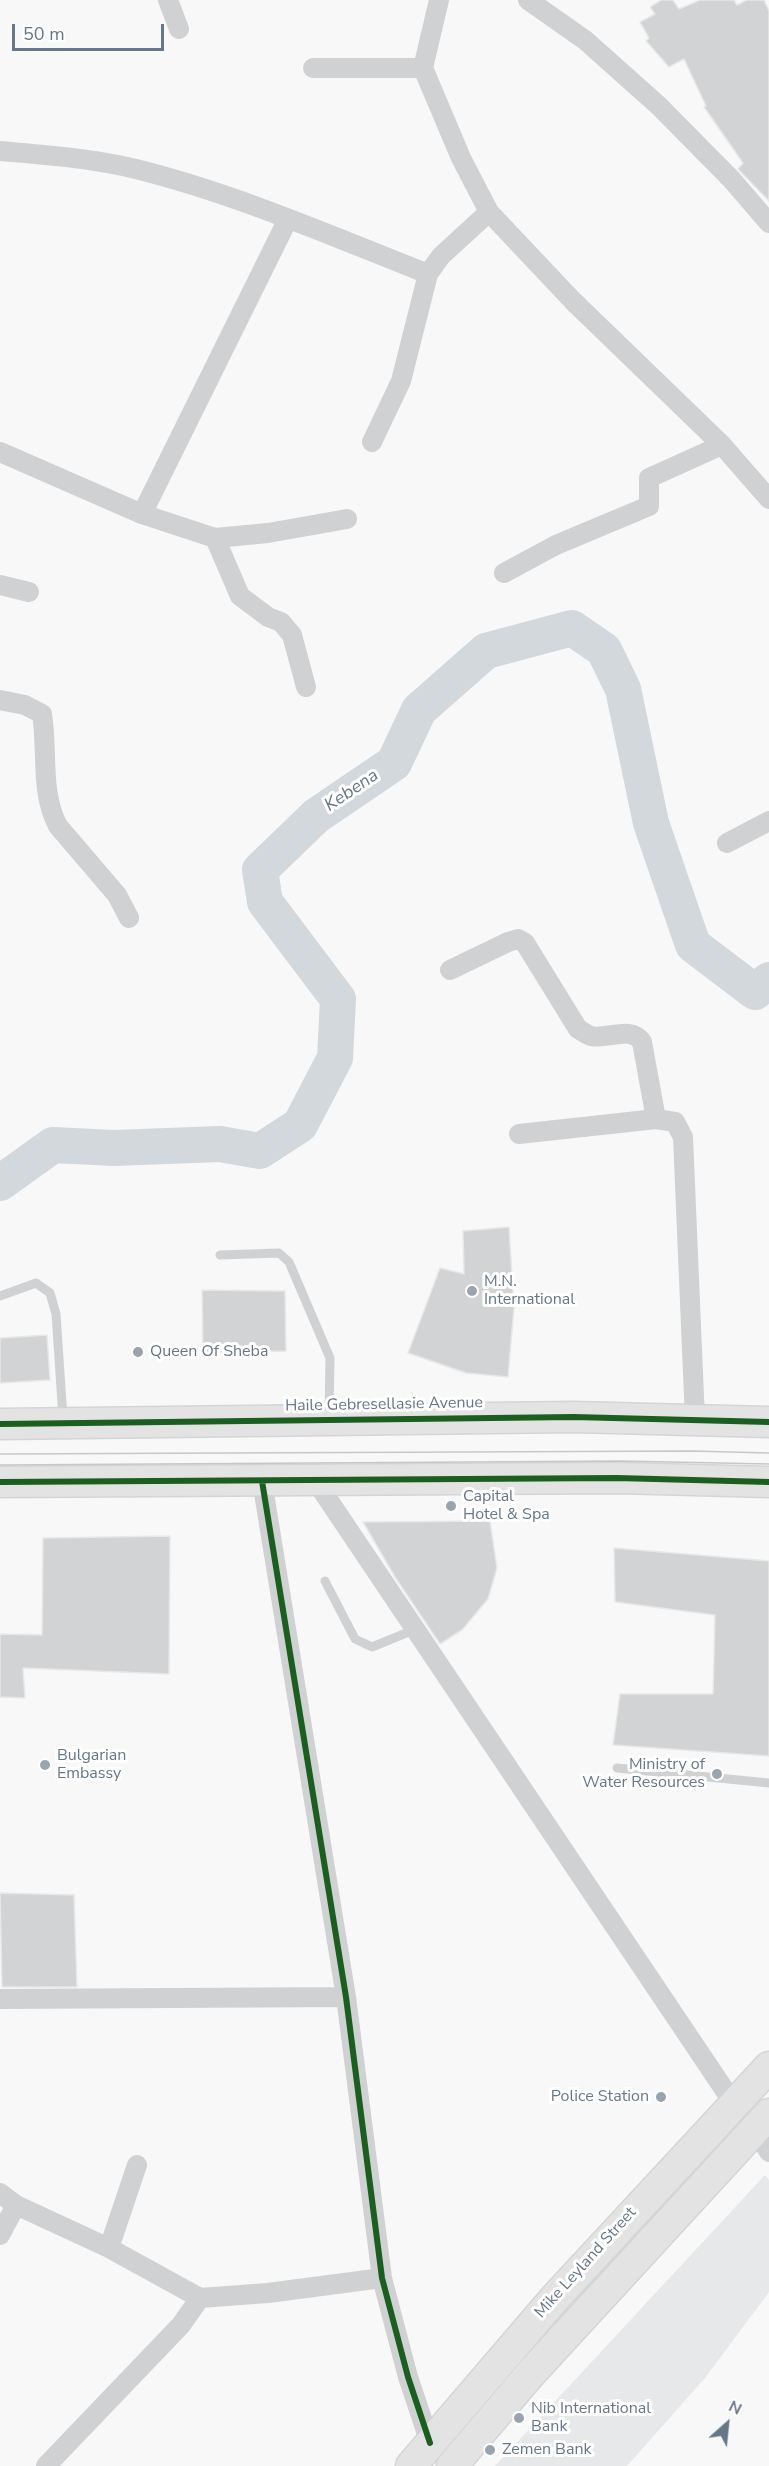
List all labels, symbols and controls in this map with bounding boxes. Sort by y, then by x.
scale bar [15,12,166,50]
text: 50 m [23,22,65,46]
water label: Kebena [321,765,383,817]
place label: M.N. International [484,1272,575,1310]
marker: M.N. International [465,1284,479,1298]
place label: Queen Of Sheba [150,1342,268,1362]
marker: Queen Of Sheba [131,1345,145,1359]
street label: Haile Gebresellasie Avenue [285,1394,483,1416]
place label: Capital Hotel & Spa [463,1487,550,1525]
marker: Capital Hotel & Spa [444,1499,458,1513]
place label: Bulgarian Embassy [57,1746,126,1784]
place label: Ministry of Water Resources [582,1755,705,1793]
marker: Bulgarian Embassy [38,1758,52,1772]
marker: Ministry of Water Resources [710,1767,724,1781]
place label: Police Station [551,2087,649,2107]
marker: Police Station [654,2090,668,2104]
street label: Mike Leyland Street [531,2204,641,2322]
north arrow [697,2394,757,2454]
text: N [725,2395,745,2420]
place label: Nib International Bank [531,2399,651,2437]
marker: Nib International Bank [512,2411,526,2425]
place label: Zemen Bank [502,2440,591,2460]
marker: Zemen Bank [483,2443,497,2457]

